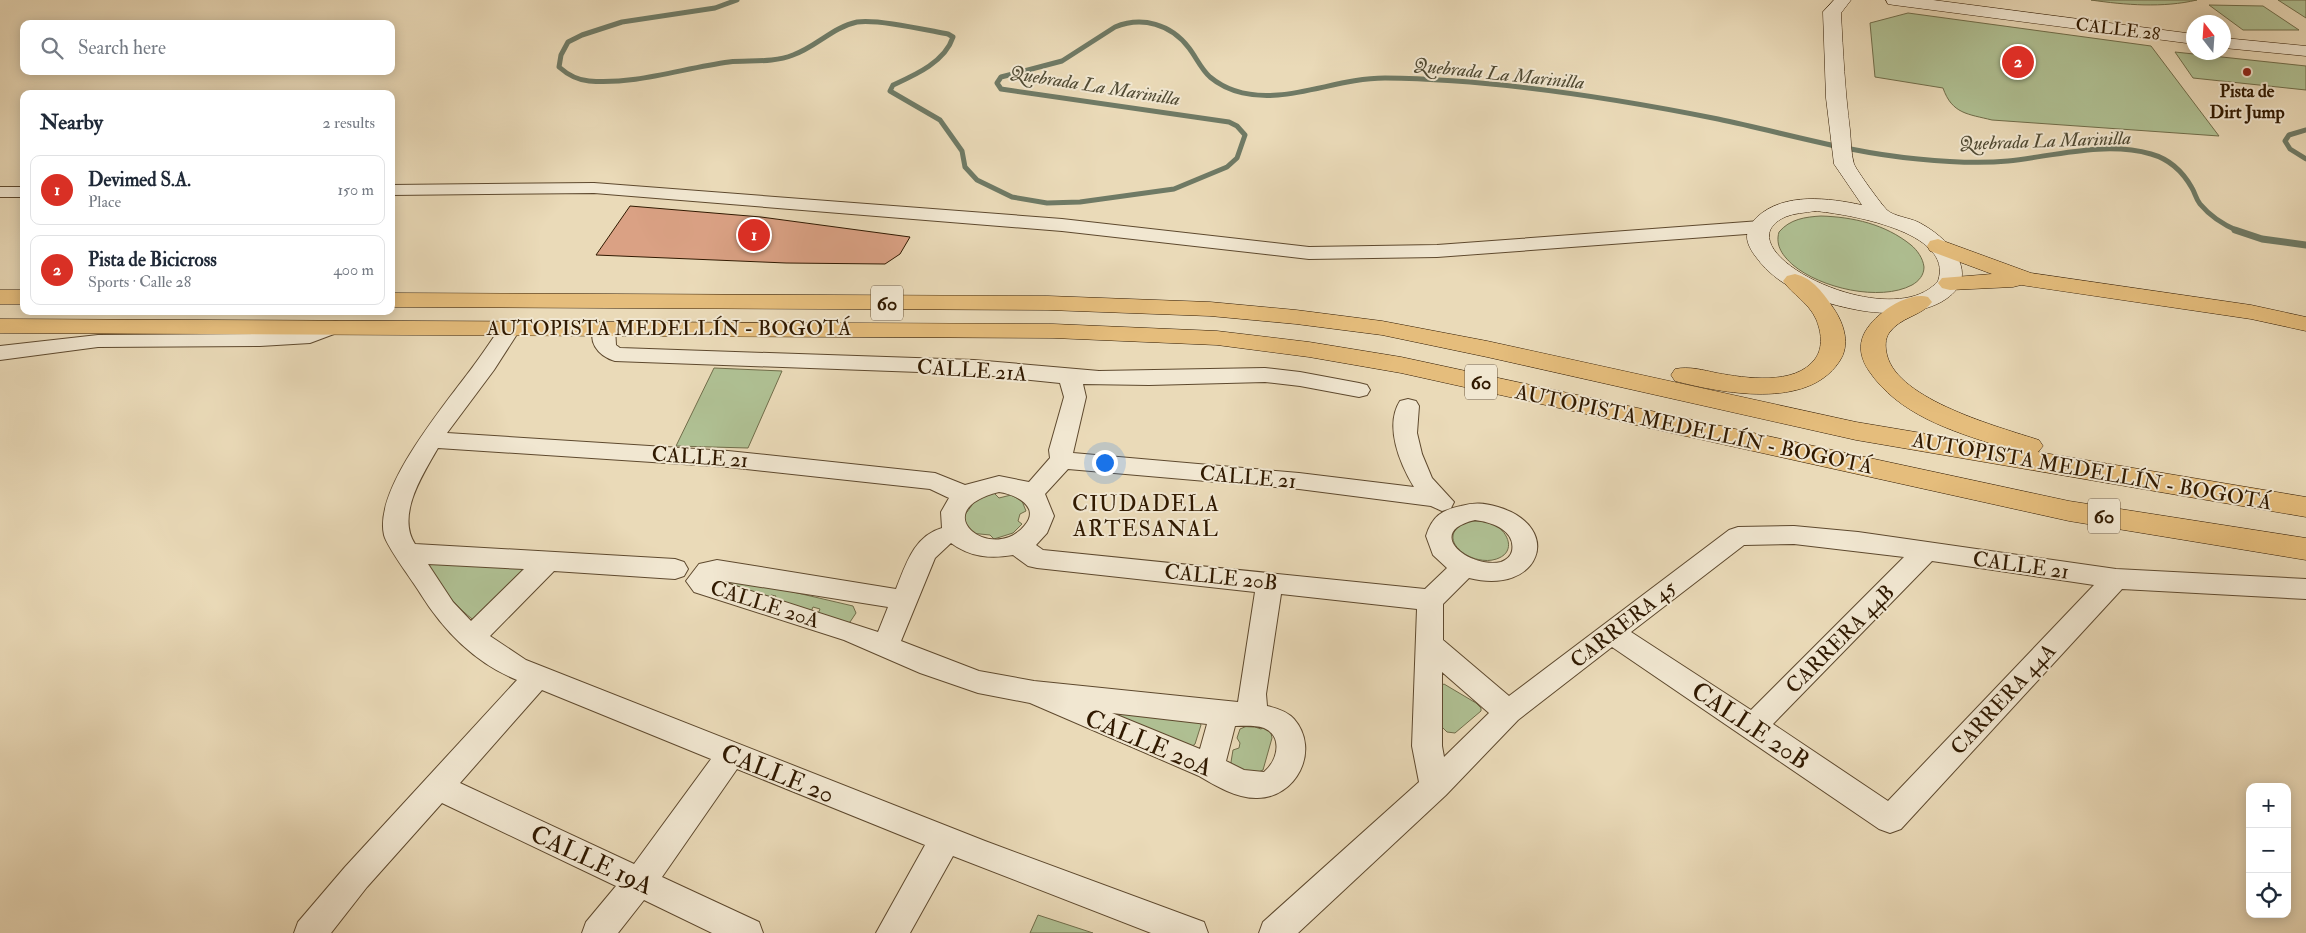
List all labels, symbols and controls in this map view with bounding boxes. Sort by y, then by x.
street label: CALLE 28 [2074,13,2162,46]
north arrow [2186,15,2231,60]
search box [20,20,395,75]
icon: search [38,34,66,62]
text: Search here [78,36,166,60]
pin: 2 [2002,43,2034,81]
water label: Quebrada La Marinilla [1412,53,1586,95]
water label: Quebrada La Marinilla [1008,61,1182,111]
marker: Pista de Dirt Jump [2241,66,2253,78]
place label: Pista de Dirt Jump [2209,80,2285,124]
text: Nearby [40,109,103,136]
text: 2 results [322,113,375,133]
water label: Quebrada La Marinilla [1959,126,2132,156]
text: Devimed S.A. [88,168,191,192]
text: 1 [54,180,60,200]
text: 150 m [337,180,374,200]
text: Place [88,192,121,212]
pin: 1 [738,216,770,254]
text: Pista de Bicicross [88,248,217,272]
text: 2 [53,260,61,280]
text: 400 m [333,260,374,280]
text: Sports · Calle 28 [88,272,191,292]
road number: 60 [871,286,903,320]
street label: AUTOPISTA MEDELLÍN - BOGOTÁ [486,315,851,342]
street label: CALLE 21A [916,353,1028,388]
road number: 60 [1465,364,1497,400]
street label: AUTOPISTA MEDELLÍN - BOGOTÁ [1512,378,1875,481]
street label: AUTOPISTA MEDELLÍN - BOGOTÁ [1909,426,2274,516]
street label: CALLE 21 [651,441,749,474]
your location [1092,450,1118,476]
street label: CALLE 21 [1199,460,1297,495]
district label: CIUDADELA ARTESANAL [1072,490,1220,543]
road number: 60 [2088,498,2120,534]
street label: CALLE 21 [1971,545,2071,586]
street label: CALLE 20B [1163,558,1279,597]
street label: CALLE 20A [707,574,823,635]
street label: CARRERA 45 [1565,574,1682,674]
street label: CARRERA 44B [1780,579,1900,699]
street label: CARRERA 44A [1945,638,2062,761]
street label: CALLE 20B [1685,675,1815,777]
street label: CALLE 20A [1080,703,1217,784]
street label: CALLE 20 [716,738,838,811]
map controls [2246,783,2291,918]
button: + [2246,783,2291,828]
street label: CALLE 19A [525,819,657,902]
button: − [2246,828,2291,873]
button: locate [2246,873,2291,918]

